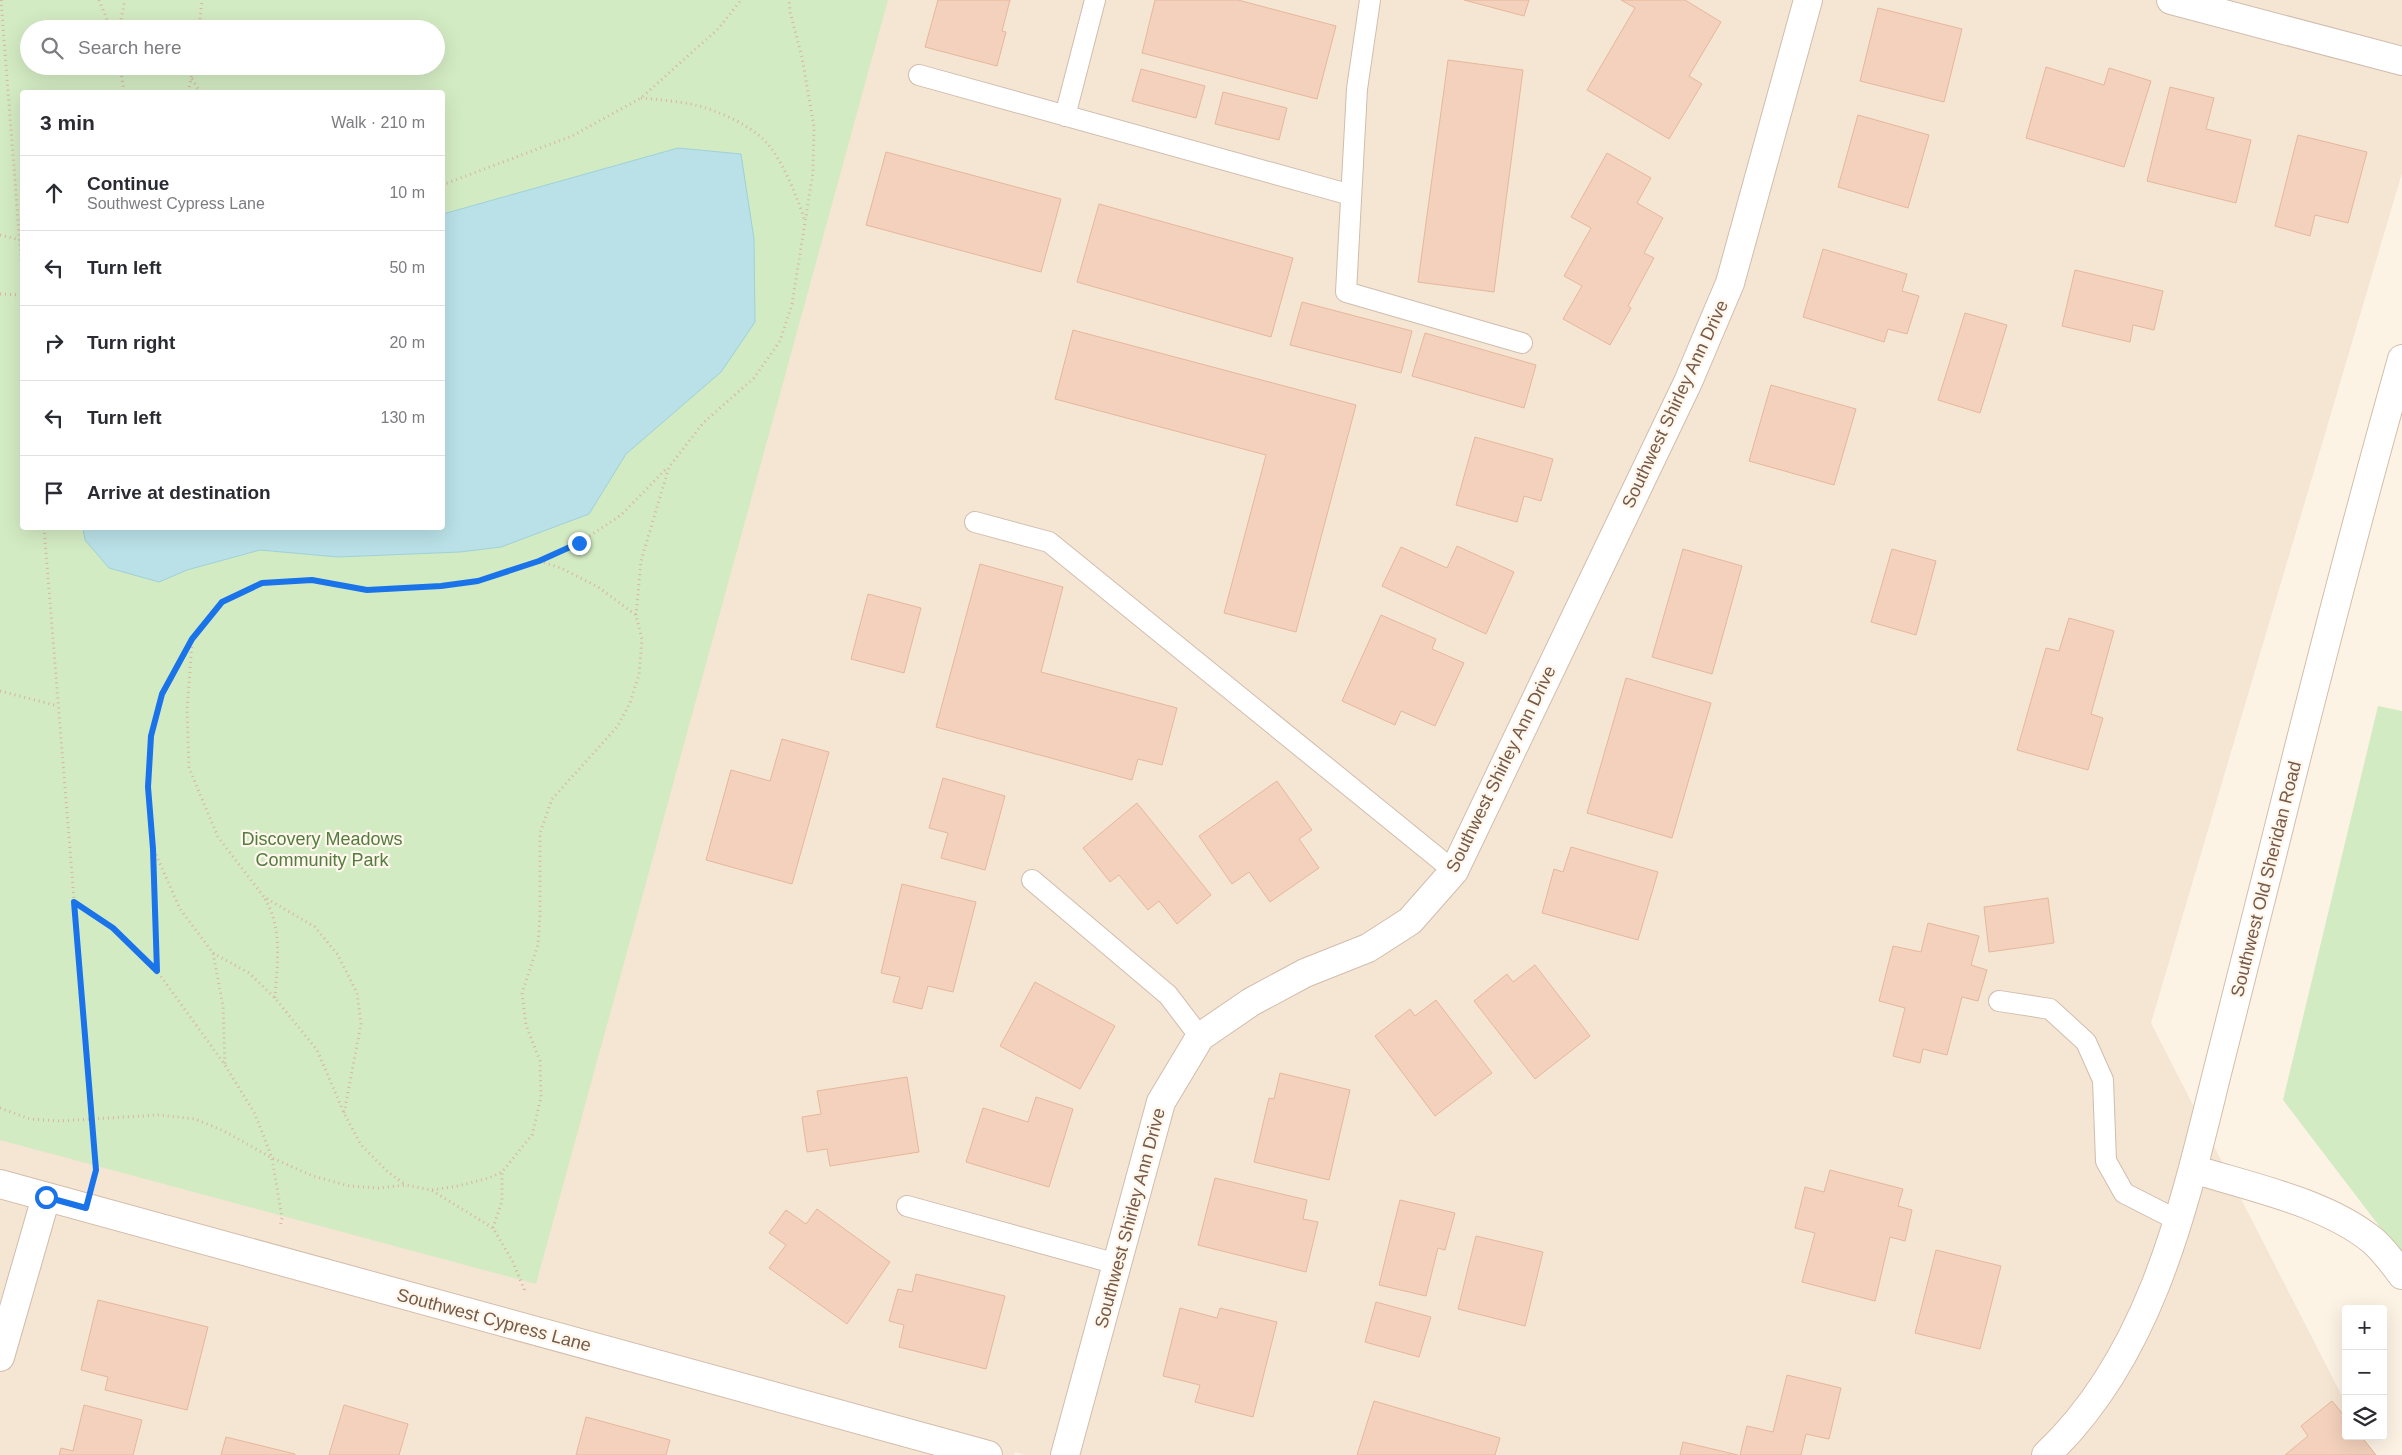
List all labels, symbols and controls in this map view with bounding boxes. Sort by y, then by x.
search box [20,20,445,75]
icon: search [38,34,66,62]
text: Search here [78,37,182,58]
text: 3 min [40,111,95,134]
text: Walk · 210 m [331,114,425,131]
text: Continue [87,173,169,194]
icon: ahead [40,179,68,207]
text: 10 m [389,184,425,201]
text: Southwest Cypress Lane [87,195,265,212]
icon: left [40,254,68,282]
text: Turn left [87,257,162,278]
text: 50 m [389,259,425,276]
street label: Southwest Shirley Ann Drive [1618,297,1732,511]
icon: right [40,329,68,357]
text: Turn right [87,332,175,353]
text: 20 m [389,334,425,351]
icon: left [40,404,68,432]
text: Turn left [87,407,162,428]
text: 130 m [381,409,425,426]
icon: arrive [40,479,68,507]
text: Arrive at destination [87,482,271,503]
route end [568,532,591,555]
street label: Southwest Shirley Ann Drive [1442,663,1560,875]
street label: Southwest Old Sheridan Road [2227,759,2305,999]
park label: Discovery Meadows Community Park [241,829,403,870]
street label: Southwest Shirley Ann Drive [1091,1106,1169,1330]
route start [35,1186,58,1209]
street label: Southwest Cypress Lane [395,1284,593,1356]
map controls [2342,1305,2387,1440]
button: + [2342,1305,2387,1350]
button: − [2342,1350,2387,1395]
button: layers [2342,1395,2387,1440]

